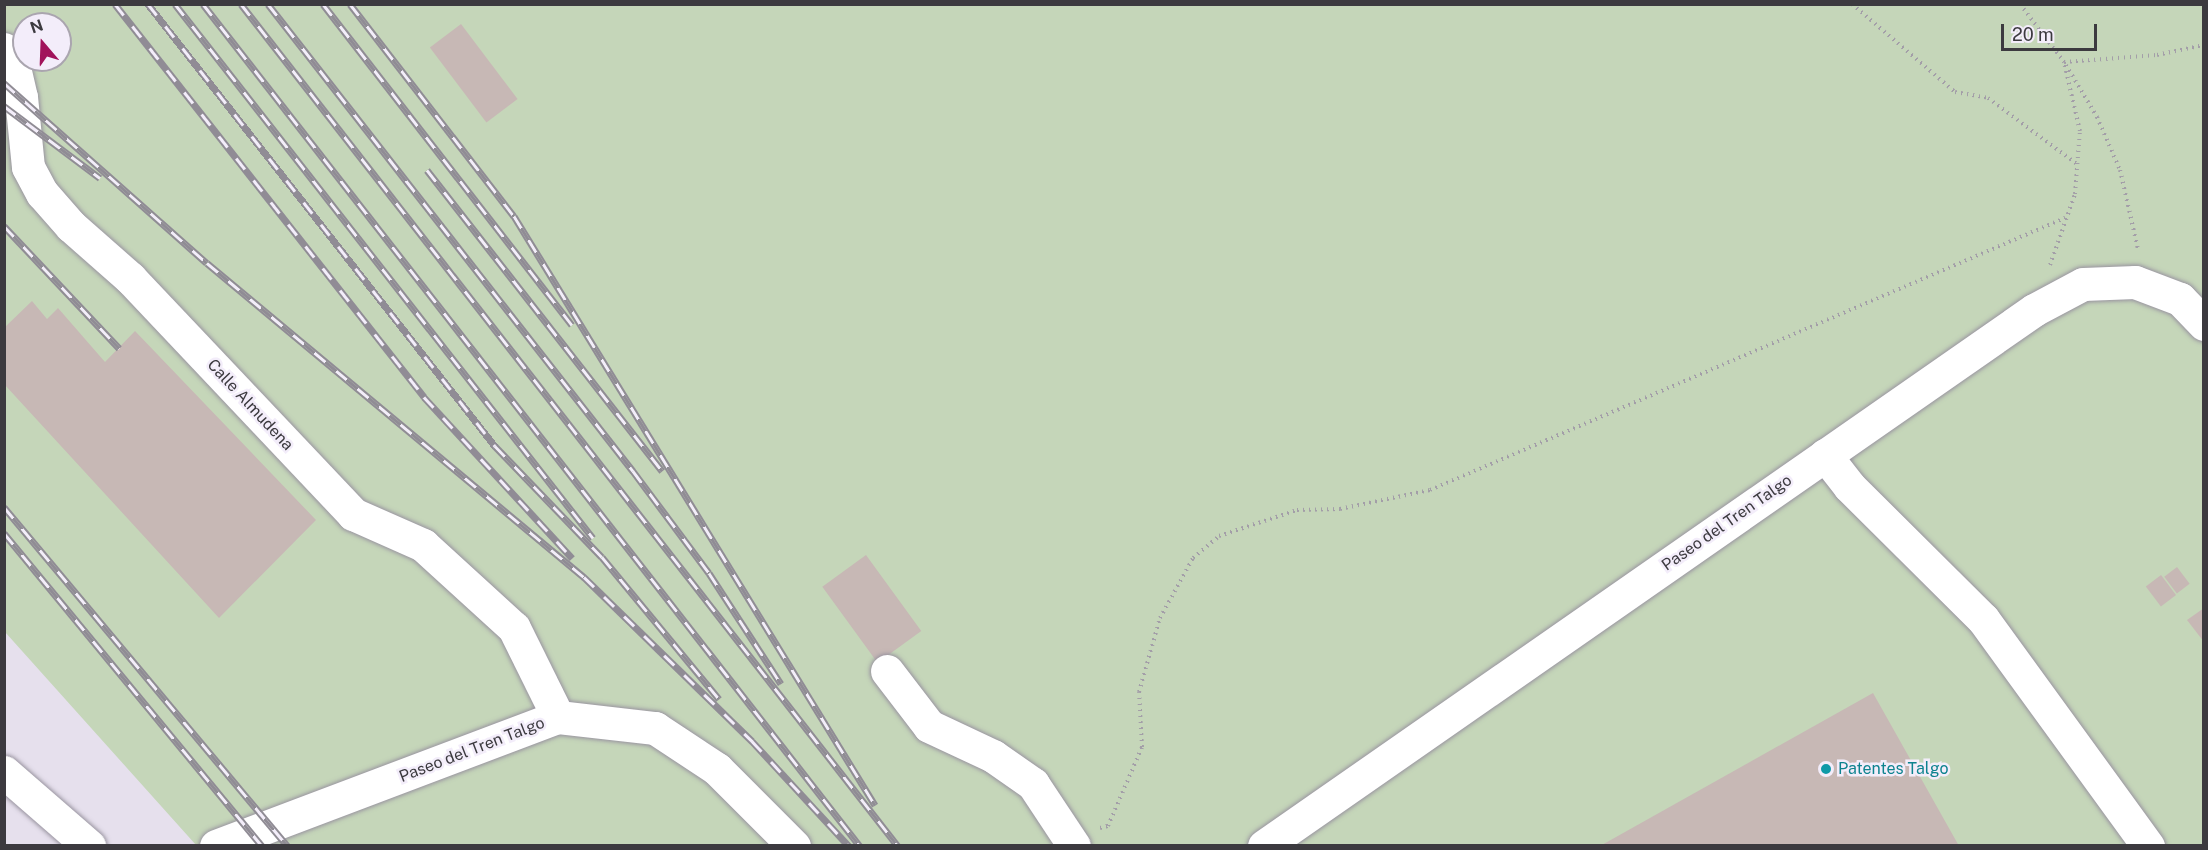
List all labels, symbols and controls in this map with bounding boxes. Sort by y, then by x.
north arrow [12,12,72,72]
scale bar [2004,12,2100,50]
text: N [28,15,46,37]
text: 20 m [2012,24,2054,45]
street label: Calle Almudena [203,355,297,455]
street label: Paseo del Tren Talgo [1658,471,1796,575]
street label: Paseo del Tren Talgo [396,713,548,787]
place label: Patentes Talgo [1838,759,1949,779]
marker: Patentes Talgo [1819,762,1833,776]

